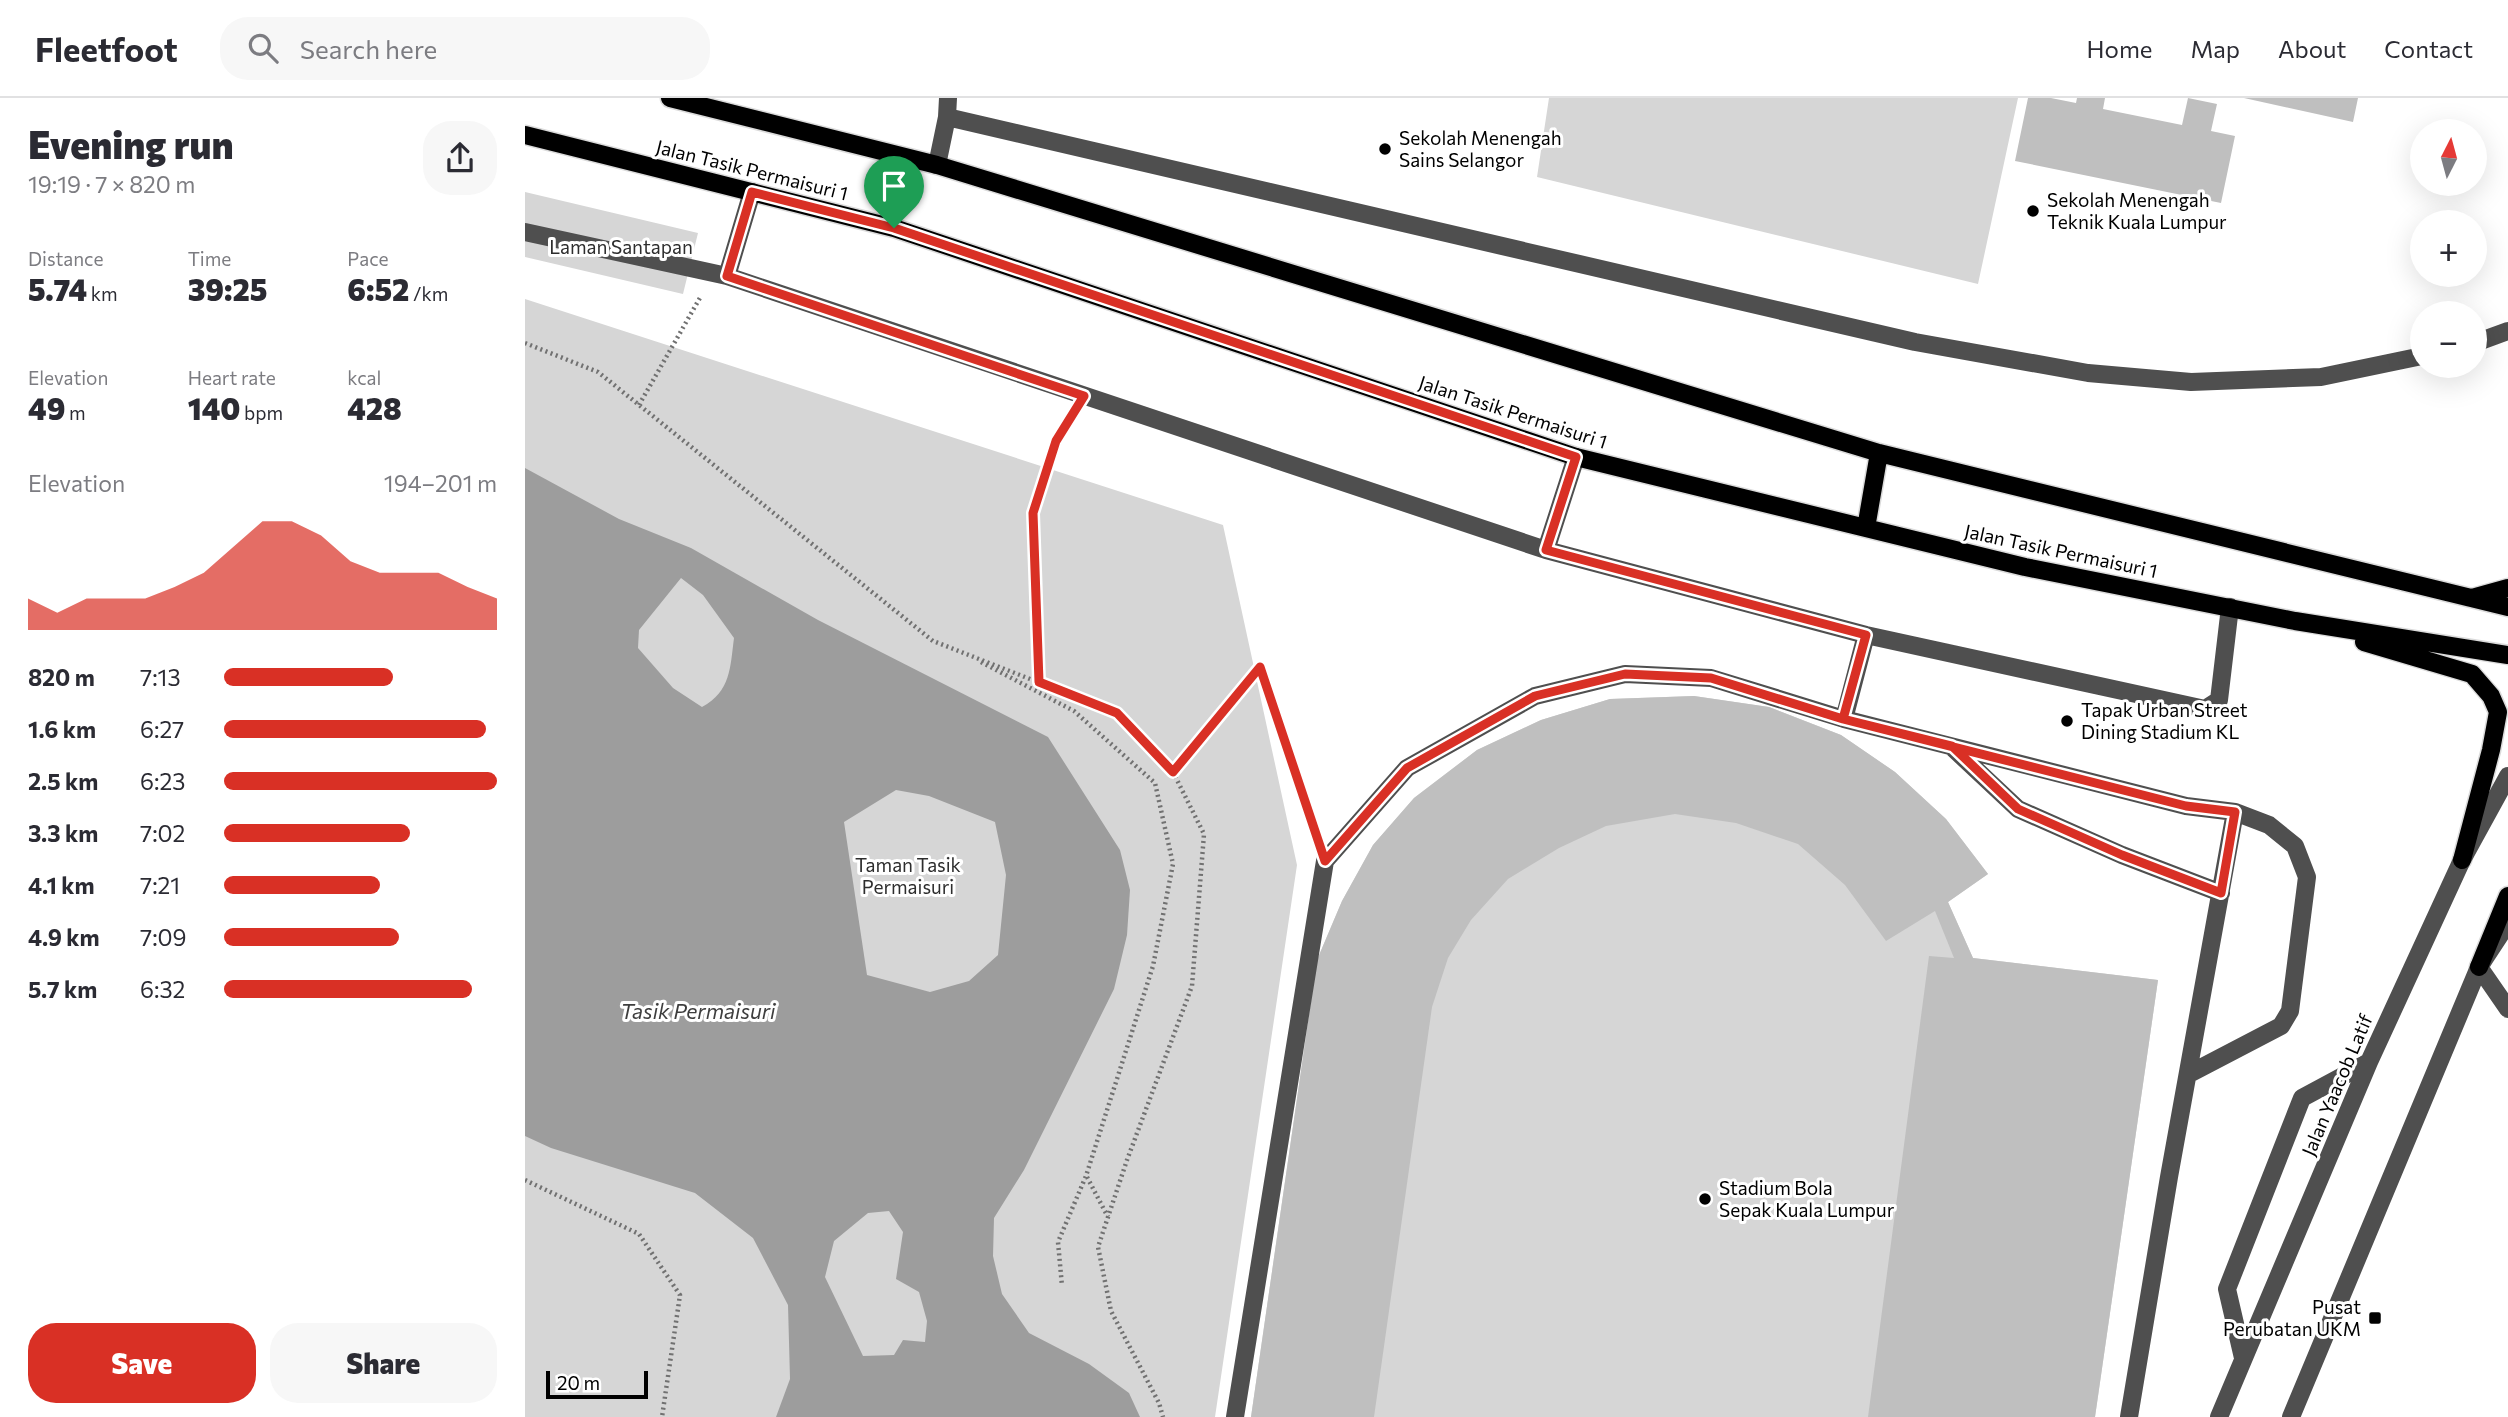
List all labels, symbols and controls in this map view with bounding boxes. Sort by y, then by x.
search box [220,17,710,80]
text: Fleetfoot [35,28,178,69]
icon: search [244,29,282,67]
text: Search here [300,33,437,64]
text: Home [2087,34,2153,63]
text: Map [2191,34,2240,63]
text: About [2278,34,2346,63]
text: Contact [2384,34,2473,63]
north arrow [2410,119,2487,196]
map controls [2410,119,2487,378]
text: Evening run [28,120,234,167]
button: share [423,121,497,195]
place label: Sekolah Menengah Sains Selangor [1399,126,1562,171]
street label: Jalan Tasik Permaisuri 1 [654,135,850,204]
marker: Sekolah Menengah Sains Selangor [1377,141,1393,157]
pin [864,156,924,228]
icon: arrive [875,167,913,205]
text: 19:19 · 7 × 820 m [28,170,195,198]
place label: Sekolah Menengah Teknik Kuala Lumpur [2047,188,2227,233]
marker: Sekolah Menengah Teknik Kuala Lumpur [2025,203,2041,219]
button: + [2410,210,2487,287]
park label: Laman Santapan [549,235,693,258]
text: Distance [28,247,104,270]
text: Time [188,247,231,270]
text: Pace [347,247,389,270]
text: 5.74 [28,270,87,307]
text: 39:25 [188,270,267,307]
text: 6:52 [347,270,409,307]
text: km [87,282,118,305]
text: /km [409,282,448,305]
button: − [2410,301,2487,378]
text: Elevation [28,366,108,389]
text: Heart rate [188,366,276,389]
text: kcal [347,366,381,389]
street label: Jalan Tasik Permaisuri 1 [1416,370,1610,453]
text: 49 [28,389,65,426]
text: 140 [188,389,240,426]
text: 428 [347,389,402,426]
text: m [65,401,86,424]
text: bpm [240,401,283,424]
text: Elevation [28,469,125,497]
text: 194–201 m [384,469,497,497]
street label: Jalan Tasik Permaisuri 1 [1962,519,2160,582]
text: 820 m [28,663,95,691]
text: 7:13 [140,663,181,691]
place label: Tapak Urban Street Dining Stadium KL [2081,698,2248,743]
marker: Tapak Urban Street Dining Stadium KL [2059,713,2075,729]
text: 1.6 km [28,715,96,743]
text: 6:27 [140,715,184,743]
text: 2.5 km [28,767,98,795]
text: 6:23 [140,767,185,795]
text: 3.3 km [28,819,98,847]
text: 7:02 [140,819,185,847]
park label: Taman Tasik Permaisuri [855,853,961,898]
text: 4.1 km [28,871,94,899]
text: 7:21 [140,871,180,899]
text: 4.9 km [28,923,100,951]
text: 7:09 [140,923,187,951]
text: 5.7 km [28,975,97,1003]
text: 6:32 [140,975,185,1003]
water label: Tasik Permaisuri [620,998,776,1023]
street label: Jalan Yaacob Latif [2296,1010,2377,1159]
place label: Stadium Bola Sepak Kuala Lumpur [1719,1176,1895,1221]
marker: Stadium Bola Sepak Kuala Lumpur [1697,1191,1713,1207]
place label: Pusat Perubatan UKM [2223,1295,2361,1340]
marker: Pusat Perubatan UKM [2367,1310,2383,1326]
button: Save [28,1323,256,1403]
button: Share [270,1323,497,1403]
scale bar [546,1368,647,1400]
text: 20 m [557,1371,600,1394]

